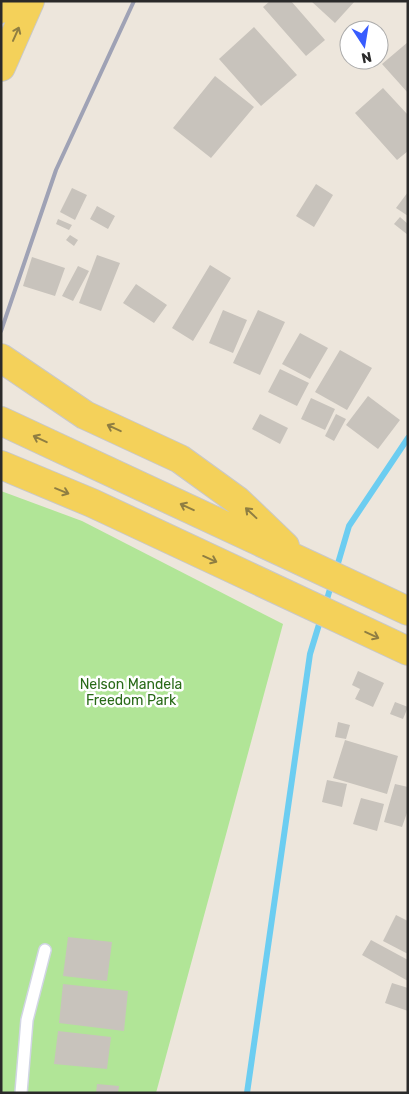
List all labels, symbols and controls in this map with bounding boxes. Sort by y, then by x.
north arrow [339,20,389,70]
one-way arrow [11,27,21,42]
text: N [360,48,373,67]
one-way arrow [107,423,122,433]
one-way arrow [33,433,48,443]
one-way arrow [54,487,69,496]
one-way arrow [180,502,195,512]
one-way arrow [245,507,258,519]
one-way arrow [202,555,217,564]
one-way arrow [364,630,379,640]
park label: Nelson Mandela Freedom Park [80,676,182,709]

